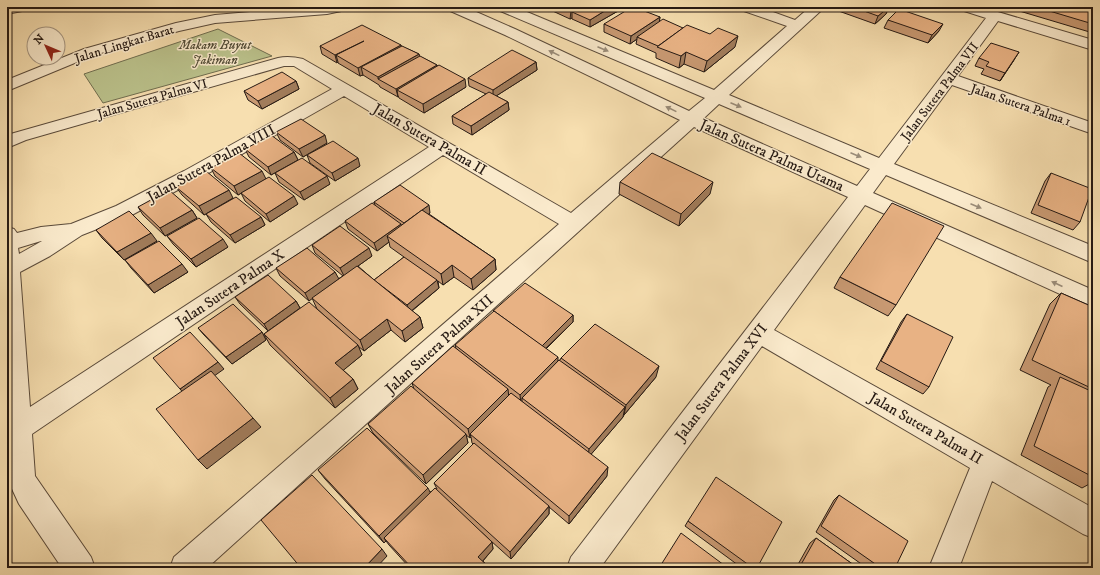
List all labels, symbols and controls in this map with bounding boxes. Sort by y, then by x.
street label: Jalan Lingkar Barat [72,21,176,67]
north arrow [26,26,66,66]
text: N [31,32,48,48]
park label: Makam Buyut Jakiman [178,37,252,68]
street label: Jalan Sutera Palma VII [897,39,982,145]
one-way arrow [598,46,609,52]
one-way arrow [548,50,559,56]
street label: Jalan Sutera Palma VI [94,76,209,123]
street label: Jalan Sutera Palma 1 [967,80,1073,130]
street label: Jalan Sutera Palma II [368,98,490,180]
one-way arrow [731,102,742,108]
one-way arrow [665,106,677,112]
street label: Jalan Sutera Palma Utama [695,114,847,196]
street label: Jalan Sutera Palma VIII [142,120,279,208]
one-way arrow [850,153,862,159]
one-way arrow [970,203,982,209]
street label: Jalan Sutera Palma X [171,245,288,333]
one-way arrow [1051,280,1063,286]
street label: Jalan Sutera Palma XII [380,291,497,399]
street label: Jalan Sutera Palma XVI [670,320,772,446]
street label: Jalan Sutera Palma II [864,387,986,469]

